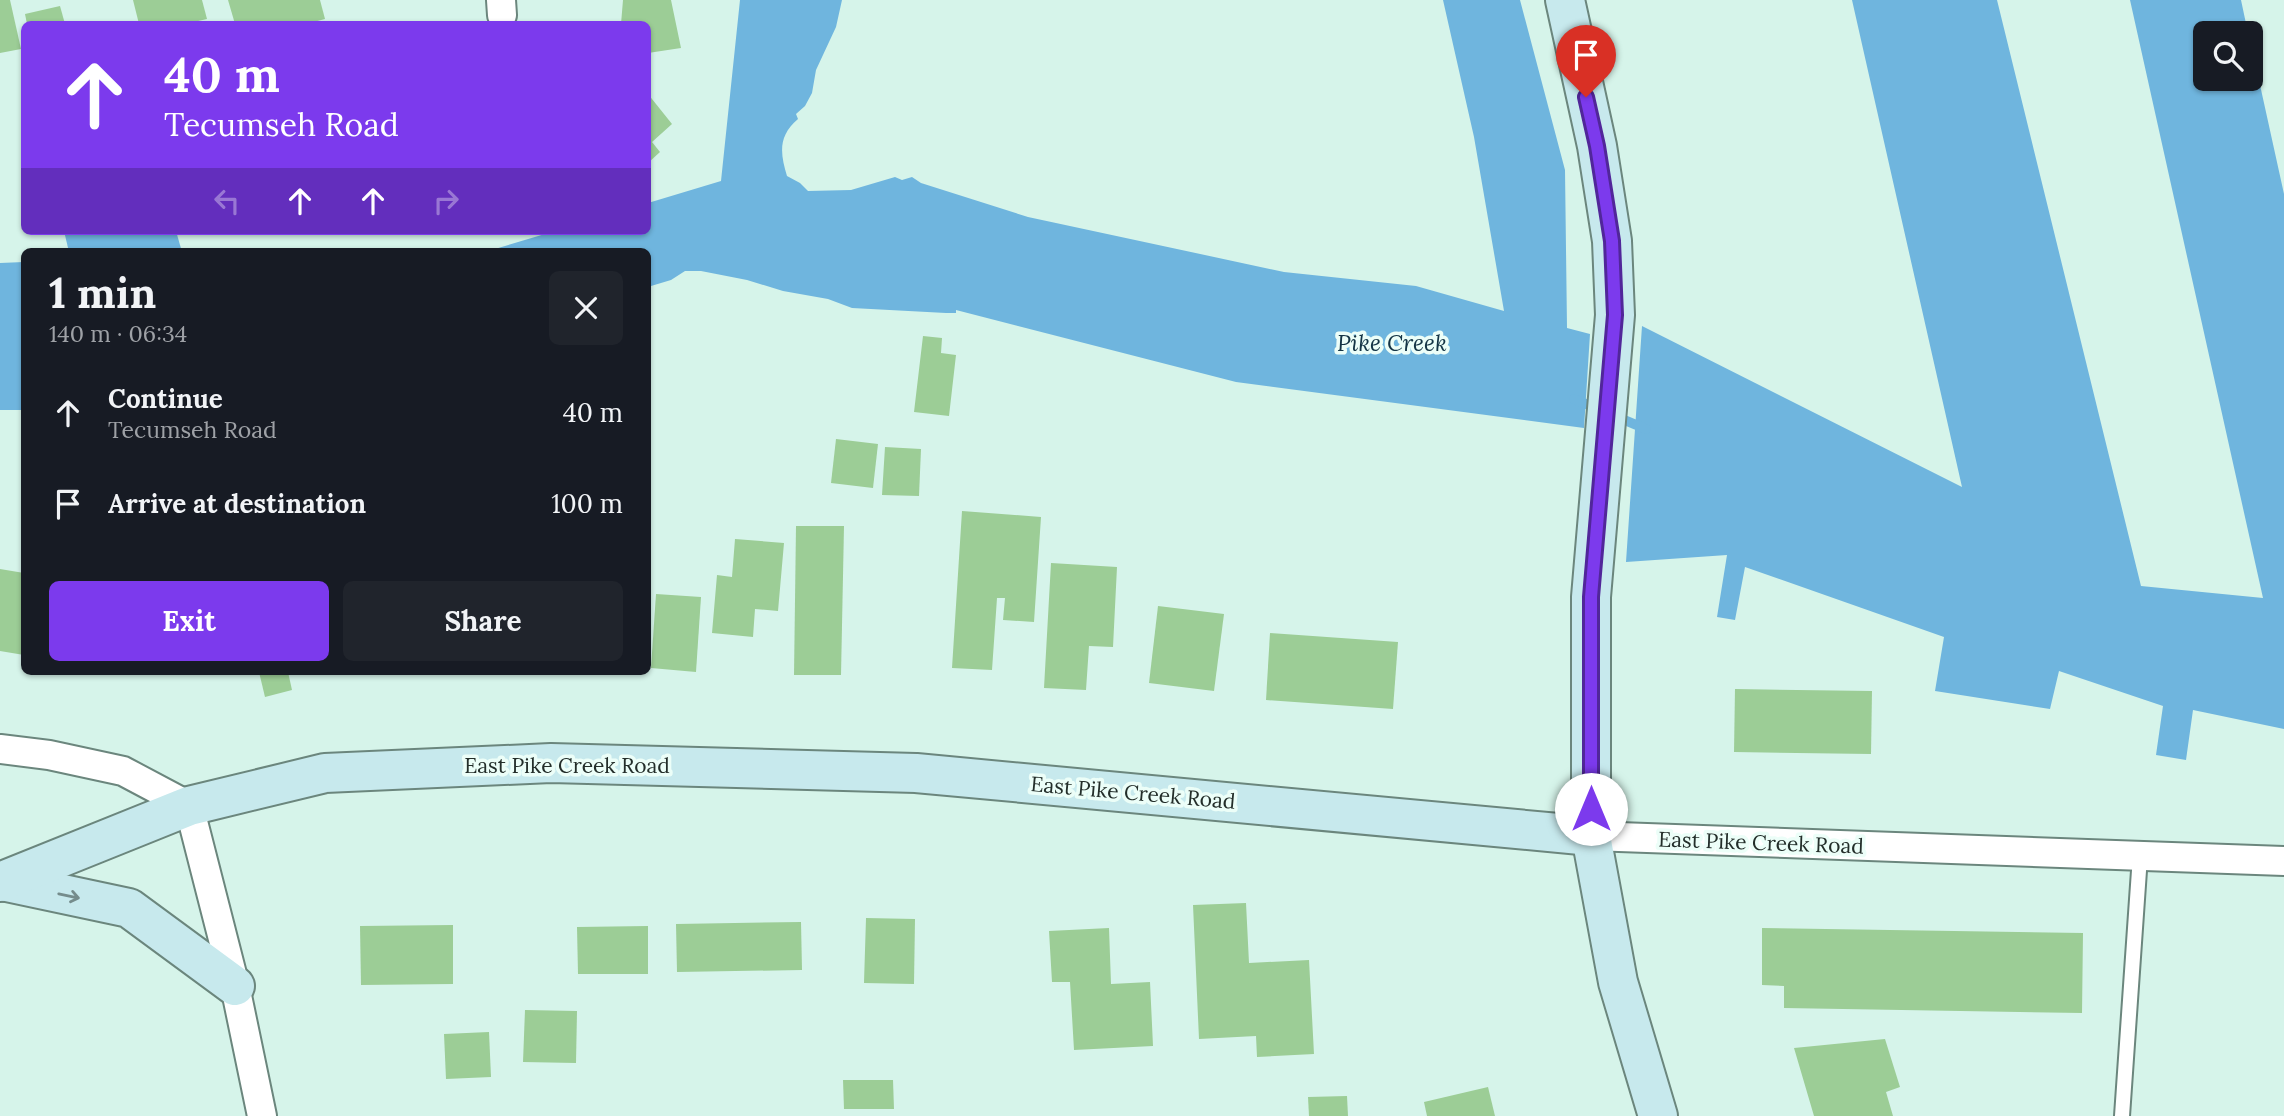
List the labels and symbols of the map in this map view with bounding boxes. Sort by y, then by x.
pin [1556,25,1616,97]
water label: Pike Creek [1337,328,1447,357]
street label: East Pike Creek Road [464,752,670,779]
street label: East Pike Creek Road [1029,770,1237,815]
position arrow [1554,772,1628,846]
street label: East Pike Creek Road [1658,825,1864,860]
one-way arrow [57,889,80,903]

